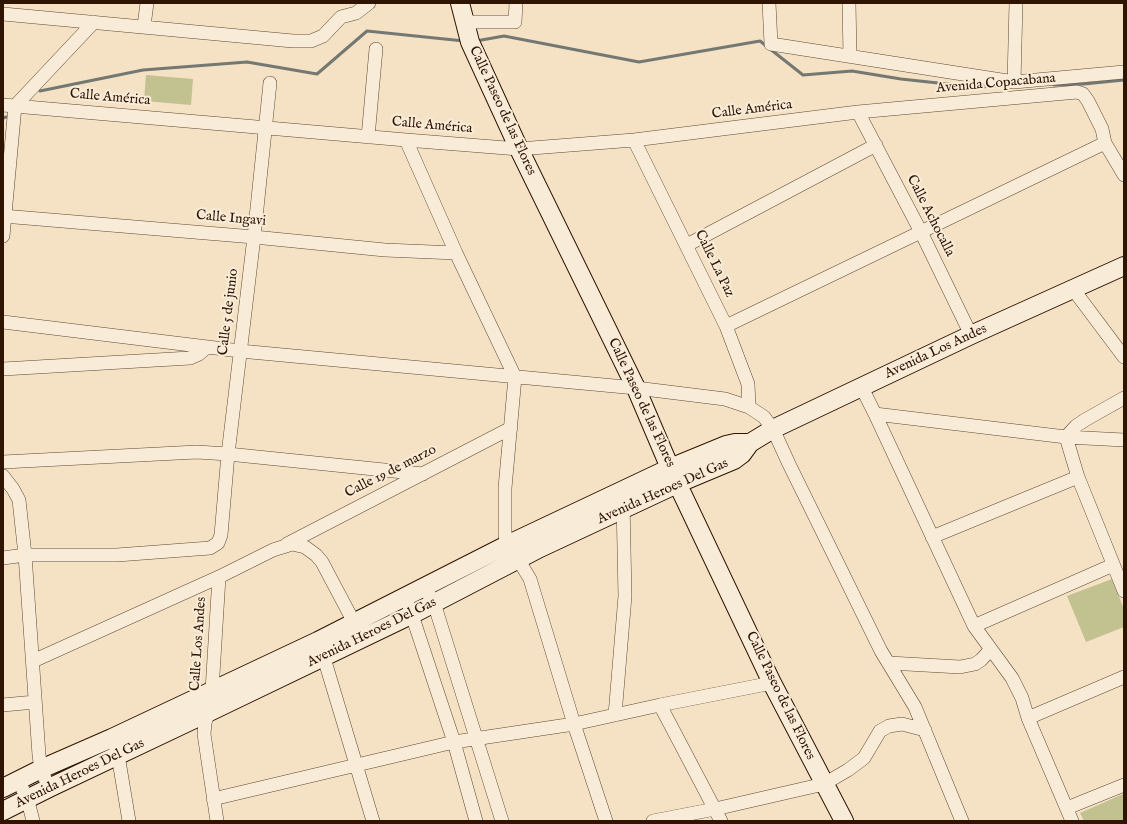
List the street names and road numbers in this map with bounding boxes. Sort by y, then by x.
street label: Calle Paseo de las Flores [465,44,539,178]
street label: Avenida Copacabana [936,70,1056,98]
street label: Calle América [69,86,151,110]
street label: Calle América [711,97,793,123]
street label: Calle América [391,114,473,138]
street label: Calle Achocalla [902,172,958,260]
street label: Calle Ingavi [195,208,267,230]
street label: Calle La Paz [691,228,737,300]
street label: Calle 5 de junio [215,268,243,356]
street label: Avenida Los Andes [882,321,990,383]
street label: Calle Paseo de las Flores [604,336,678,470]
street label: Calle 19 de marzo [342,442,440,502]
street label: Avenida Heroes Del Gas [595,456,731,528]
street label: Avenida Heroes Del Gas [305,594,439,672]
street label: Calle Los Andes [187,596,211,692]
street label: Calle Paseo de las Flores [742,629,818,763]
street label: Avenida Heroes Del Gas [13,735,147,813]

